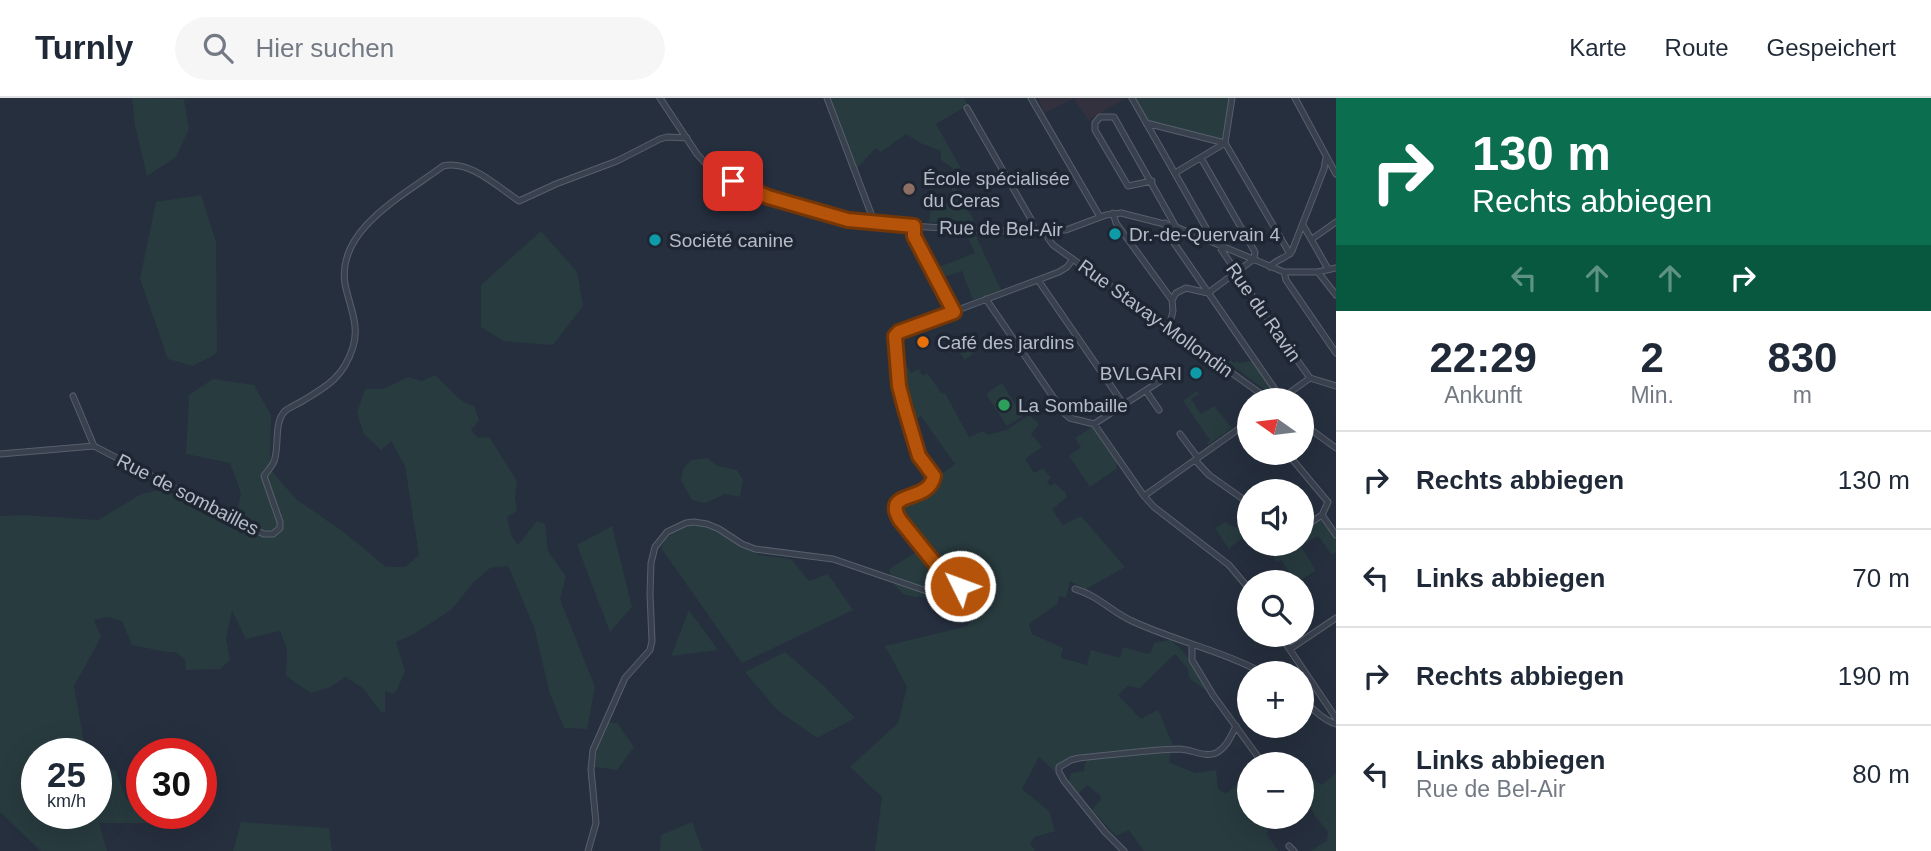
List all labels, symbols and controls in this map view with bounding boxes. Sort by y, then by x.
search box [175,17,665,80]
text: Turnly [35,29,133,66]
icon: search [199,29,237,67]
text: Hier suchen [255,33,394,63]
text: Karte [1569,34,1627,61]
text: Route [1665,34,1729,61]
text: Gespeichert [1767,34,1896,61]
icon: right [1357,126,1448,217]
text: 130 m [1472,126,1611,180]
pin [703,151,763,211]
icon: arrive [714,162,752,200]
place label: École spécialisée du Ceras [923,168,1070,211]
marker: École spécialisée du Ceras [901,181,917,197]
text: Rechts abbiegen [1472,183,1712,219]
street label: Rue de Bel-Air [939,217,1064,240]
place label: Dr.-de-Quervain 4 [1129,224,1280,245]
marker: Dr.-de-Quervain 4 [1107,226,1123,242]
place label: Société canine [669,230,794,251]
marker: Société canine [647,232,663,248]
street label: Rue Stavay-Mollondin [1074,255,1237,382]
street label: Rue du Ravin [1222,259,1305,365]
icon: left [1505,259,1543,297]
icon: ahead [1578,259,1616,297]
icon: ahead [1651,259,1689,297]
icon: right [1724,259,1762,297]
place label: Café des jardins [937,332,1074,353]
marker: Café des jardins [915,334,931,350]
text: 22:29 [1430,334,1537,381]
text: 2 [1640,334,1664,381]
text: 830 [1767,334,1837,381]
place label: BVLGARI [1100,363,1182,384]
marker: BVLGARI [1188,365,1204,381]
text: Ankunft [1444,382,1522,408]
text: Min. [1630,382,1674,408]
text: m [1793,382,1812,408]
north arrow [1237,388,1314,466]
map controls [1237,388,1314,829]
place label: La Sombaille [1018,395,1128,416]
marker: La Sombaille [996,397,1012,413]
street label: Rue de sombailles [113,450,262,539]
icon: right [1357,461,1395,499]
text: Rechts abbiegen [1416,465,1624,495]
text: 130 m [1838,465,1910,495]
button: sound [1237,479,1314,556]
position arrow [923,549,997,623]
icon: left [1357,559,1395,597]
text: Links abbiegen [1416,563,1605,593]
text: 70 m [1852,563,1910,593]
button: search [1237,570,1314,647]
icon: right [1357,657,1395,695]
button: + [1237,661,1314,738]
text: Rechts abbiegen [1416,661,1624,691]
text: 190 m [1838,661,1910,691]
speed limit sign: 30 [126,738,217,829]
text: Links abbiegen [1416,745,1605,775]
button: − [1237,752,1314,829]
text: 25 [47,755,86,794]
icon: left [1357,755,1395,793]
text: 80 m [1852,759,1910,789]
text: Rue de Bel-Air [1416,776,1566,802]
text: km/h [47,791,86,811]

